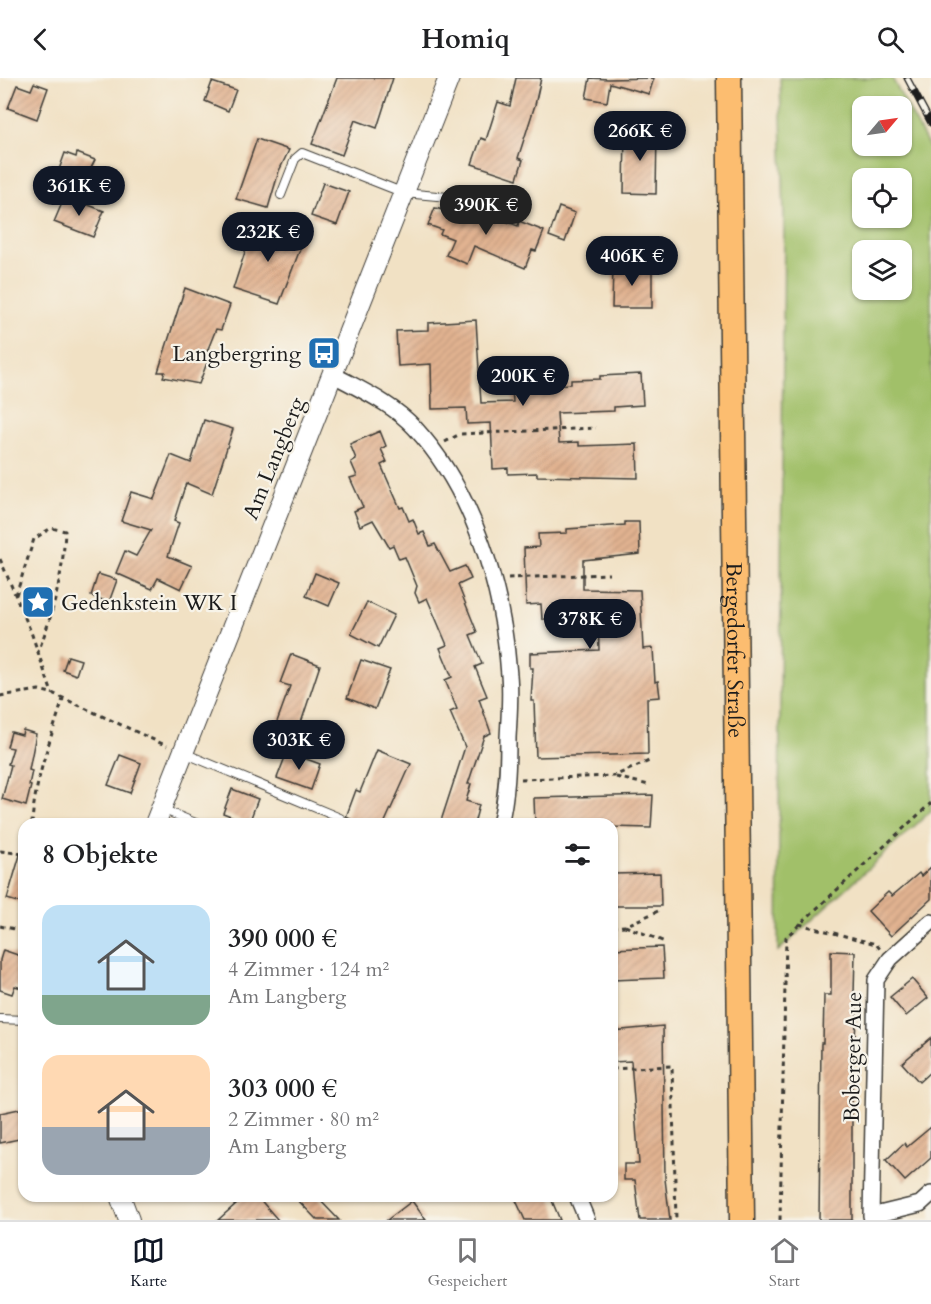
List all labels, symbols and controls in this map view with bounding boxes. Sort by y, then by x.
text: Homiq [421,21,510,58]
icon: back [24,23,57,56]
icon: search [874,23,907,56]
north arrow [852,96,912,156]
map controls [852,96,912,300]
pin: 266K € [591,111,689,162]
text: 266K € [608,117,672,144]
pin: 361K € [30,166,128,217]
button: locate [852,168,912,228]
text: 361K € [47,172,111,199]
pin: 390K € [437,185,535,236]
text: 390K € [454,191,518,218]
pin: 232K € [219,212,317,263]
text: 232K € [236,218,300,245]
pin: 406K € [583,236,681,287]
button: layers [852,240,912,300]
text: 406K € [600,242,664,269]
bus stop icon: Langbergring [306,335,342,371]
place label: Langbergring [172,339,302,369]
pin: 200K € [474,356,572,407]
text: 200K € [491,362,555,389]
street label: Am Langberg [236,392,312,524]
street label: Bergedorfer Straße [719,562,751,738]
place icon: Gedenkstein WK I [20,584,56,620]
place label: Gedenkstein WK I [61,588,237,618]
pin: 378K € [541,599,639,650]
text: 378K € [558,605,622,632]
pin: 303K € [250,720,348,771]
text: 303K € [267,726,331,753]
text: 8 Objekte [42,837,158,872]
icon: filters [561,838,594,871]
text: 390 000 € [228,921,337,956]
icon: home [90,929,162,1001]
text: 4 Zimmer · 124 m² [228,956,389,983]
text: Am Langberg [228,983,346,1010]
street label: Boberger Aue [837,991,869,1123]
text: 303 000 € [228,1071,337,1106]
icon: home [90,1079,162,1151]
text: 2 Zimmer · 80 m² [228,1106,379,1133]
text: Am Langberg [228,1133,346,1160]
tab: Karte [130,1234,167,1292]
tab: Gespeichert [428,1234,507,1292]
tab: Start [768,1234,801,1292]

